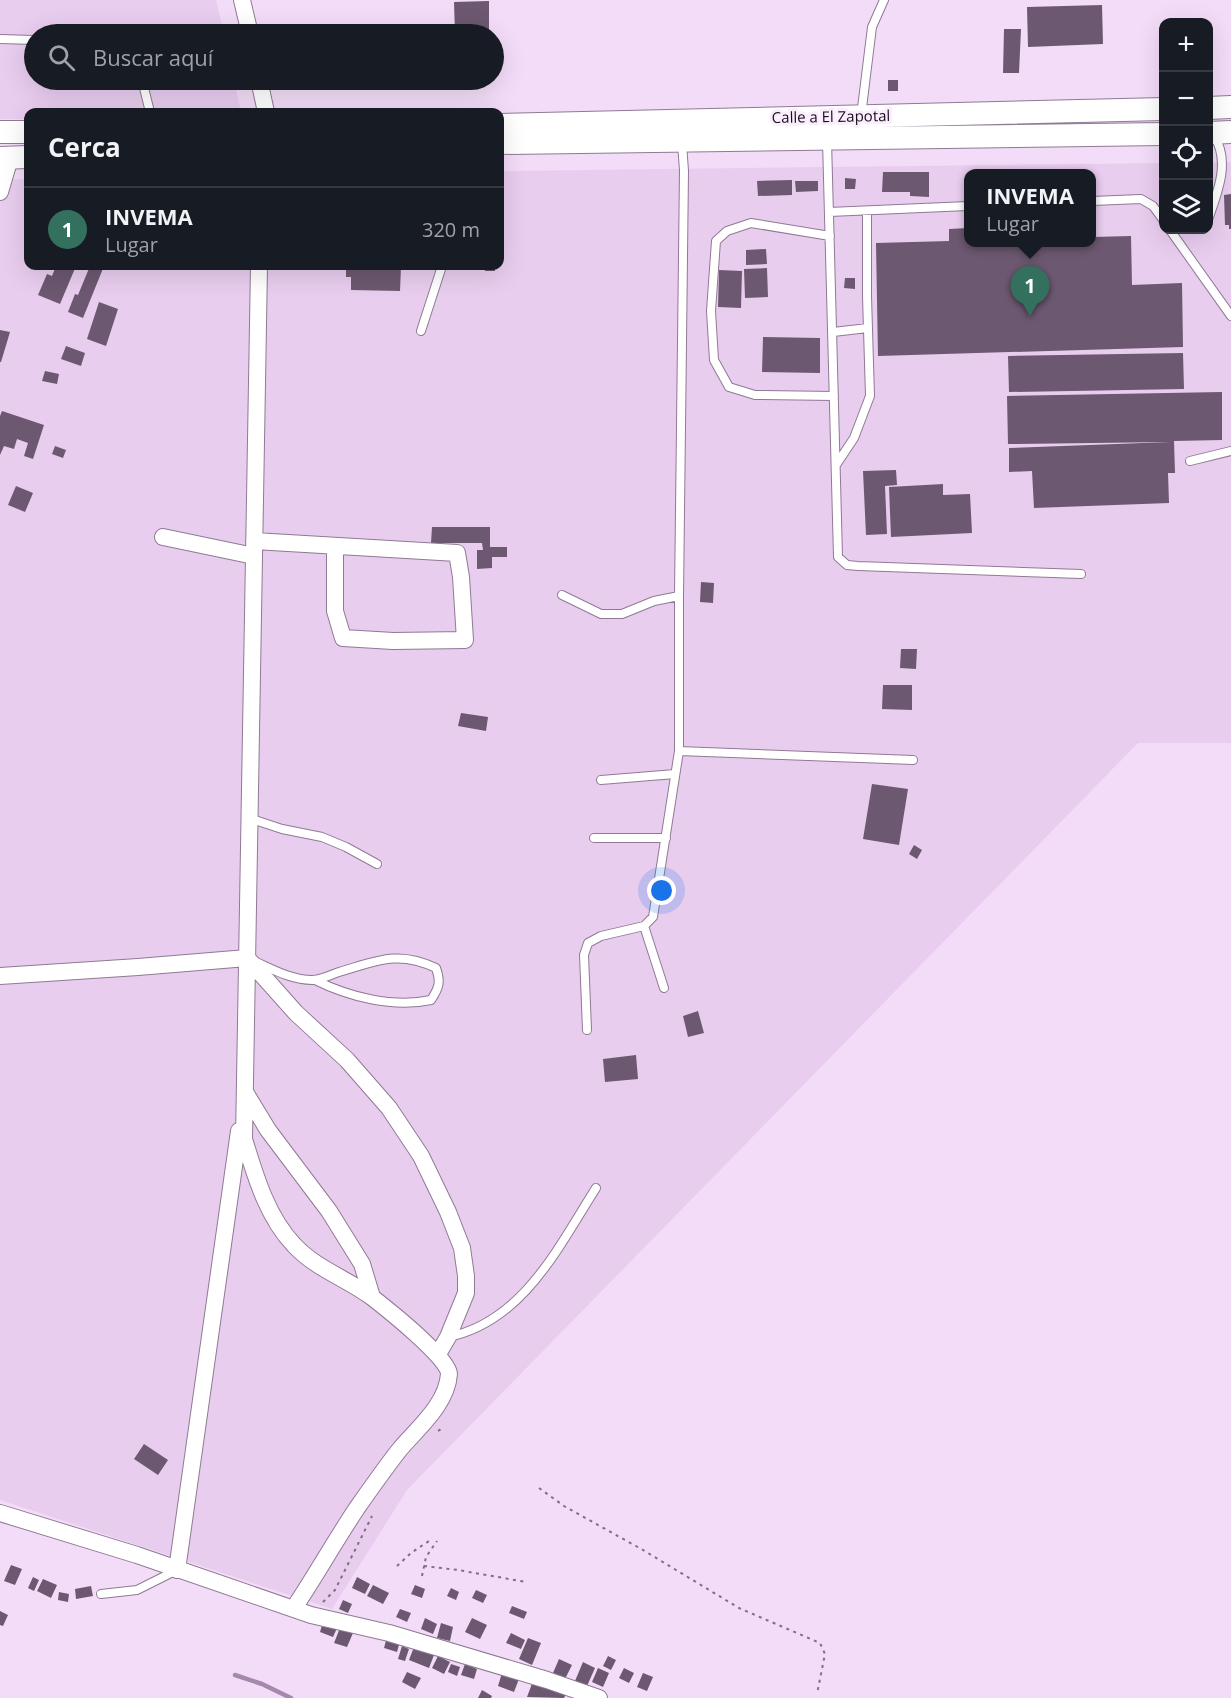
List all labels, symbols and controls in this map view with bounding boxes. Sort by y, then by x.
map controls [1159,18,1213,234]
button: + [1159,18,1213,72]
search box [24,24,504,90]
icon: search [45,41,78,74]
text: Buscar aquí [93,42,213,72]
button: − [1159,72,1213,126]
street label: Calle a El Zapotal [772,105,890,127]
button: locate [1159,126,1213,180]
text: Cerca [48,129,121,165]
popup [964,169,1096,247]
text: INVEMA [986,180,1074,210]
button: layers [1159,180,1213,234]
text: INVEMA [105,201,193,231]
text: Lugar [986,210,1039,237]
text: 1 [62,216,73,243]
text: 320 m [422,216,480,243]
text: Lugar [105,231,158,258]
pin: 1 [1010,266,1050,316]
your location [647,876,676,905]

